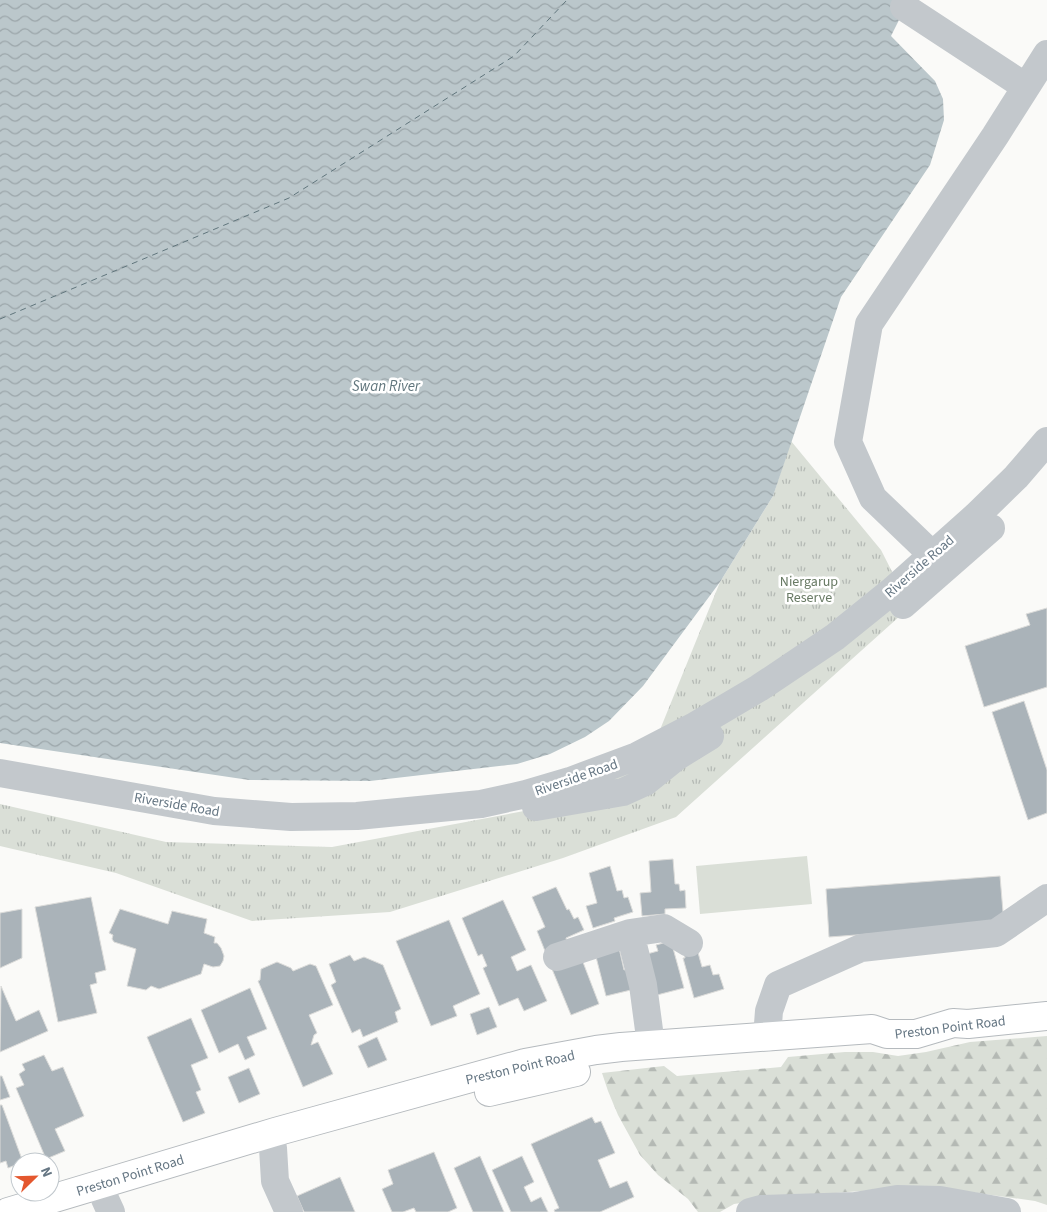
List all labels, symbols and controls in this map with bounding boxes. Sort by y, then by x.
water label: Swan River [352,376,421,397]
street label: Riverside Road [880,531,959,603]
park label: Niergarup Reserve [780,572,838,608]
street label: Riverside Road [532,754,620,801]
street label: Riverside Road [132,788,221,822]
street label: Preston Point Road [894,1011,1007,1045]
street label: Preston Point Road [464,1046,577,1090]
street label: Preston Point Road [74,1150,187,1202]
north arrow [10,1152,60,1202]
text: N [35,1164,57,1181]

